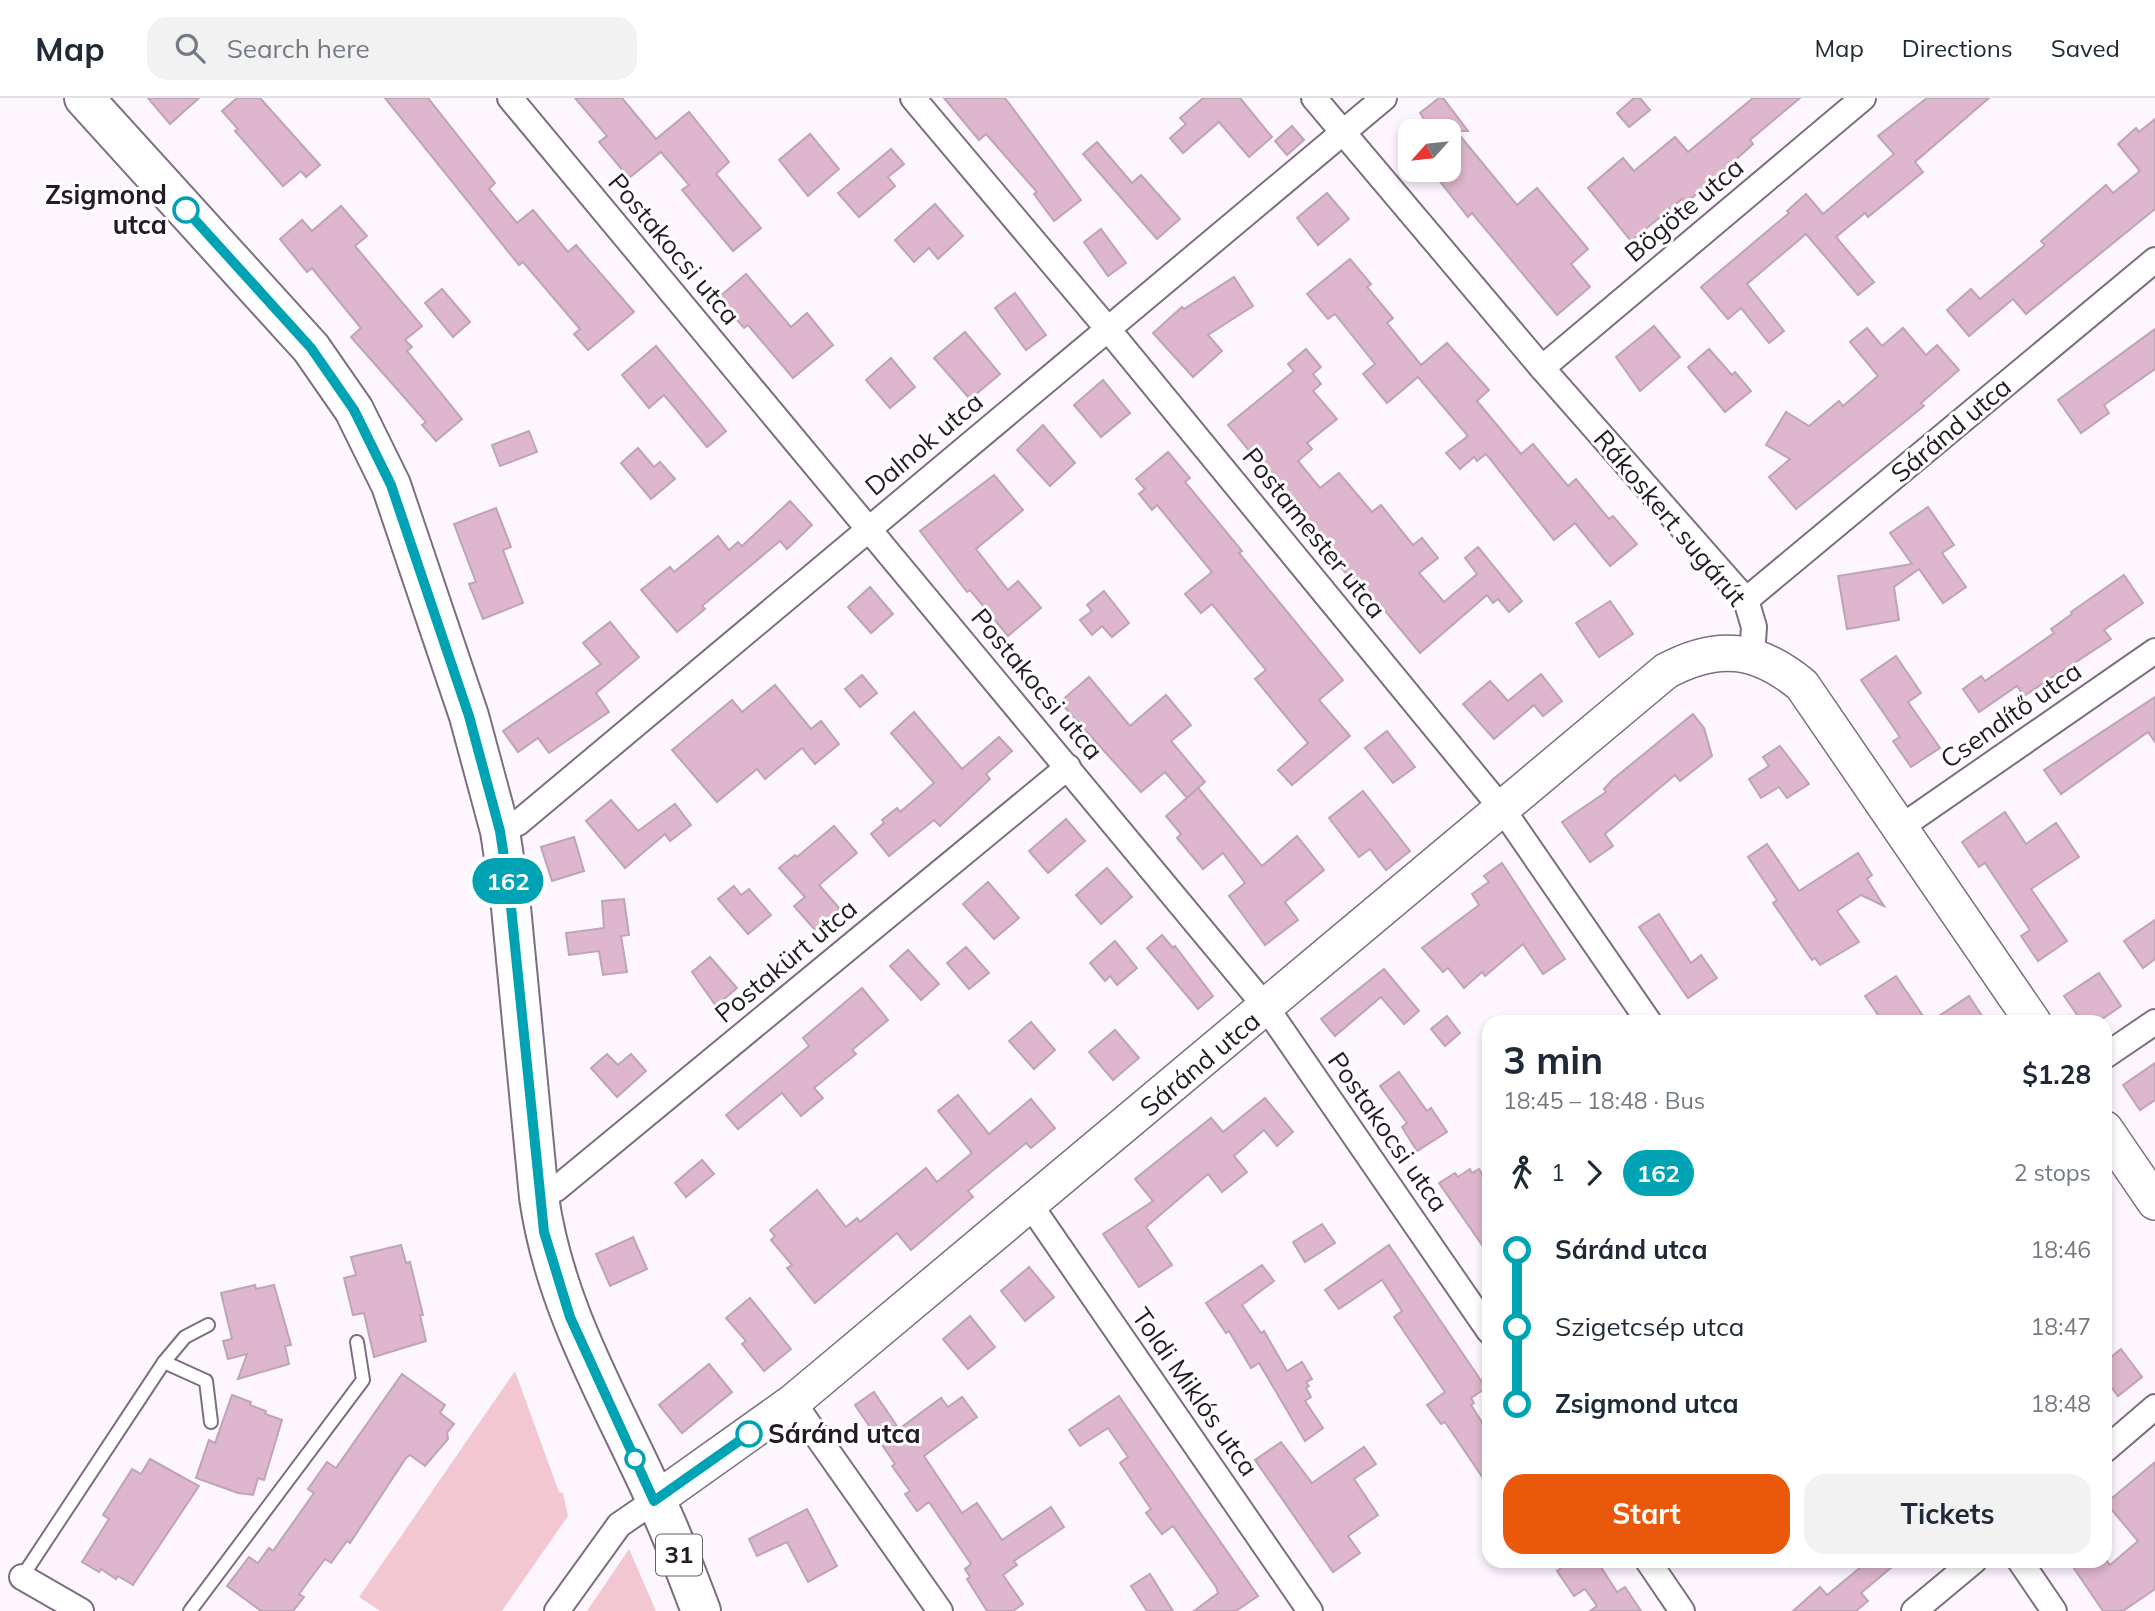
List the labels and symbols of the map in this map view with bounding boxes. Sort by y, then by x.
north arrow [1398,119,1461,182]
street label: Bögöte utca [1617,150,1750,269]
street label: Postakocsi utca [601,166,747,331]
place label: Zsigmond utca [45,178,167,241]
marker: Zsigmond utca [173,197,199,223]
street label: Sáránd utca [1884,370,2018,489]
street label: Dalnok utca [858,385,989,502]
street label: Rákoskert sugárút [1587,423,1754,613]
street label: Postamester utca [1235,441,1393,625]
street label: Postakocsi utca [964,601,1110,766]
street label: Csendítő utca [1934,654,2088,775]
line badge: 162 [468,858,548,904]
street label: Postakürt utca [708,892,863,1030]
street label: Sáránd utca [1133,1004,1267,1123]
street label: Postakocsi utca [1321,1045,1456,1218]
street label: Toldi Miklós utca [1125,1301,1266,1482]
place label: Sáránd utca [768,1417,921,1450]
marker: Sáránd utca [736,1421,762,1447]
unlabelled marker [625,1449,645,1469]
road number: 31 [656,1534,702,1576]

